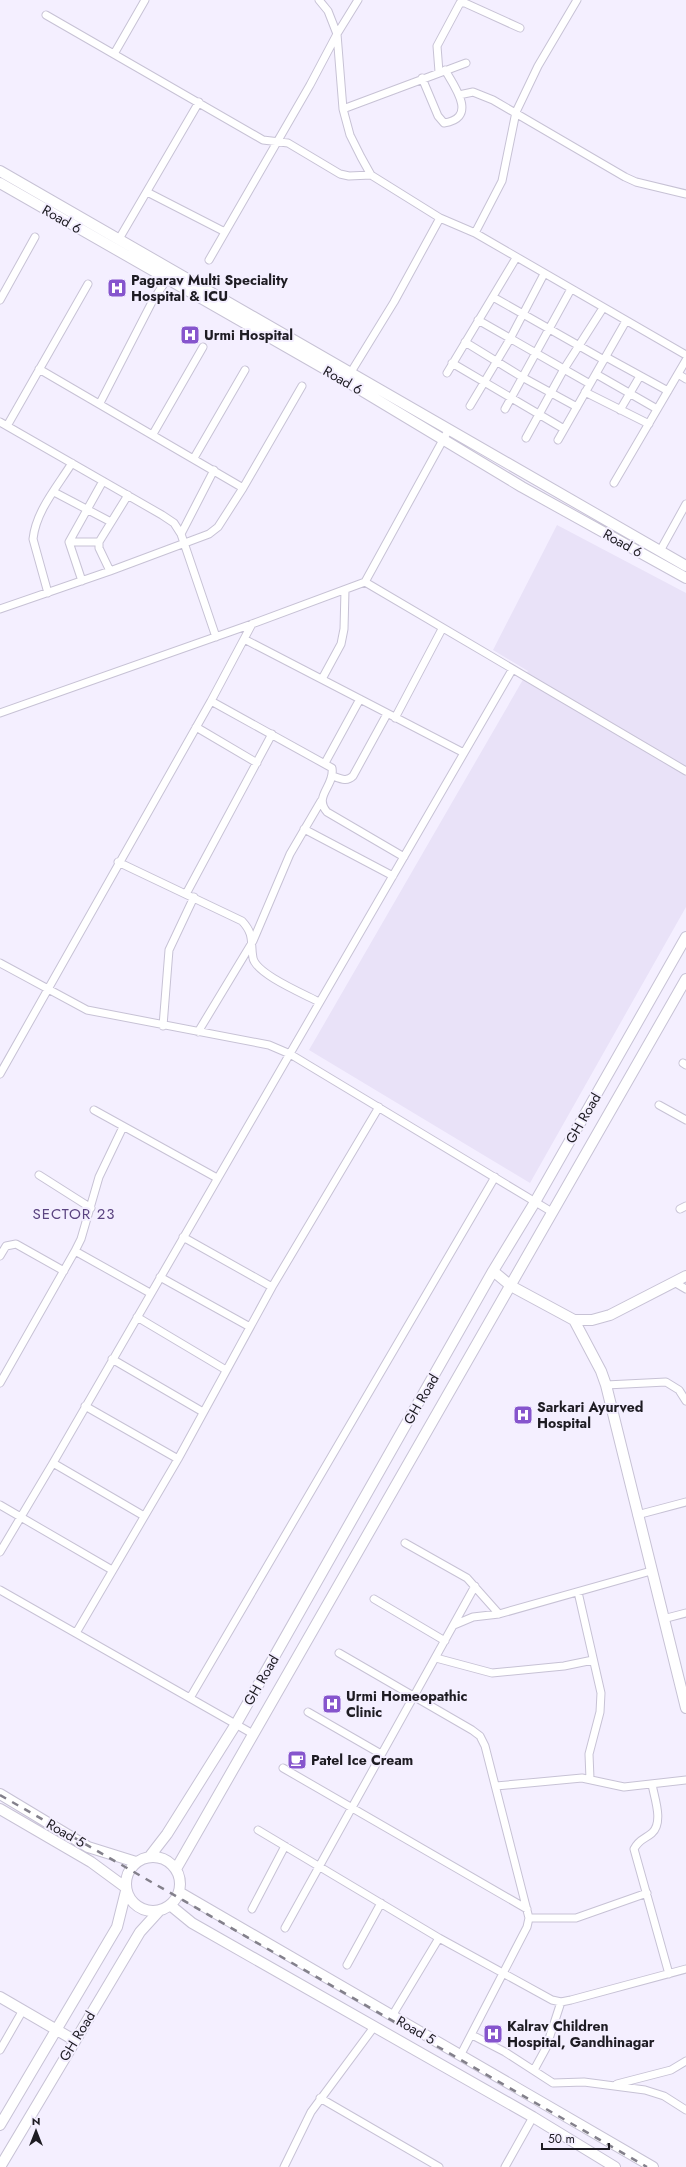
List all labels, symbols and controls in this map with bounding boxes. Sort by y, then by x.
street label: Road 6 [39,200,85,238]
place label: Pagarav Multi Speciality Hospital & ICU [131,270,288,306]
hospital icon: Pagarav Multi Speciality Hospital & ICU [106,277,128,299]
hospital icon: Urmi Hospital [179,324,201,346]
place label: Urmi Hospital [204,325,293,345]
street label: Road 6 [320,361,366,399]
street label: Road 6 [600,524,646,562]
street label: GH Road [561,1089,605,1147]
district label: SECTOR 23 [33,1203,116,1225]
street label: GH Road [399,1370,443,1428]
place label: Sarkari Ayurved Hospital [537,1397,643,1433]
hospital icon: Sarkari Ayurved Hospital [512,1404,534,1426]
street label: GH Road [239,1651,283,1709]
place label: Urmi Homeopathic Clinic [346,1686,468,1722]
hospital icon: Urmi Homeopathic Clinic [321,1693,343,1715]
cafe icon: Patel Ice Cream [286,1749,308,1771]
place label: Patel Ice Cream [311,1750,413,1770]
street label: Road 5 [43,1814,89,1852]
street label: GH Road [54,2007,100,2065]
street label: Road 5 [393,2011,439,2049]
place label: Kalrav Children Hospital, Gandhinagar [507,2016,655,2052]
hospital icon: Kalrav Children Hospital, Gandhinagar [482,2023,504,2045]
north arrow [16,2111,56,2151]
text: N [32,2113,40,2129]
scale bar [542,2125,609,2151]
text: 50 m [548,2130,575,2148]

